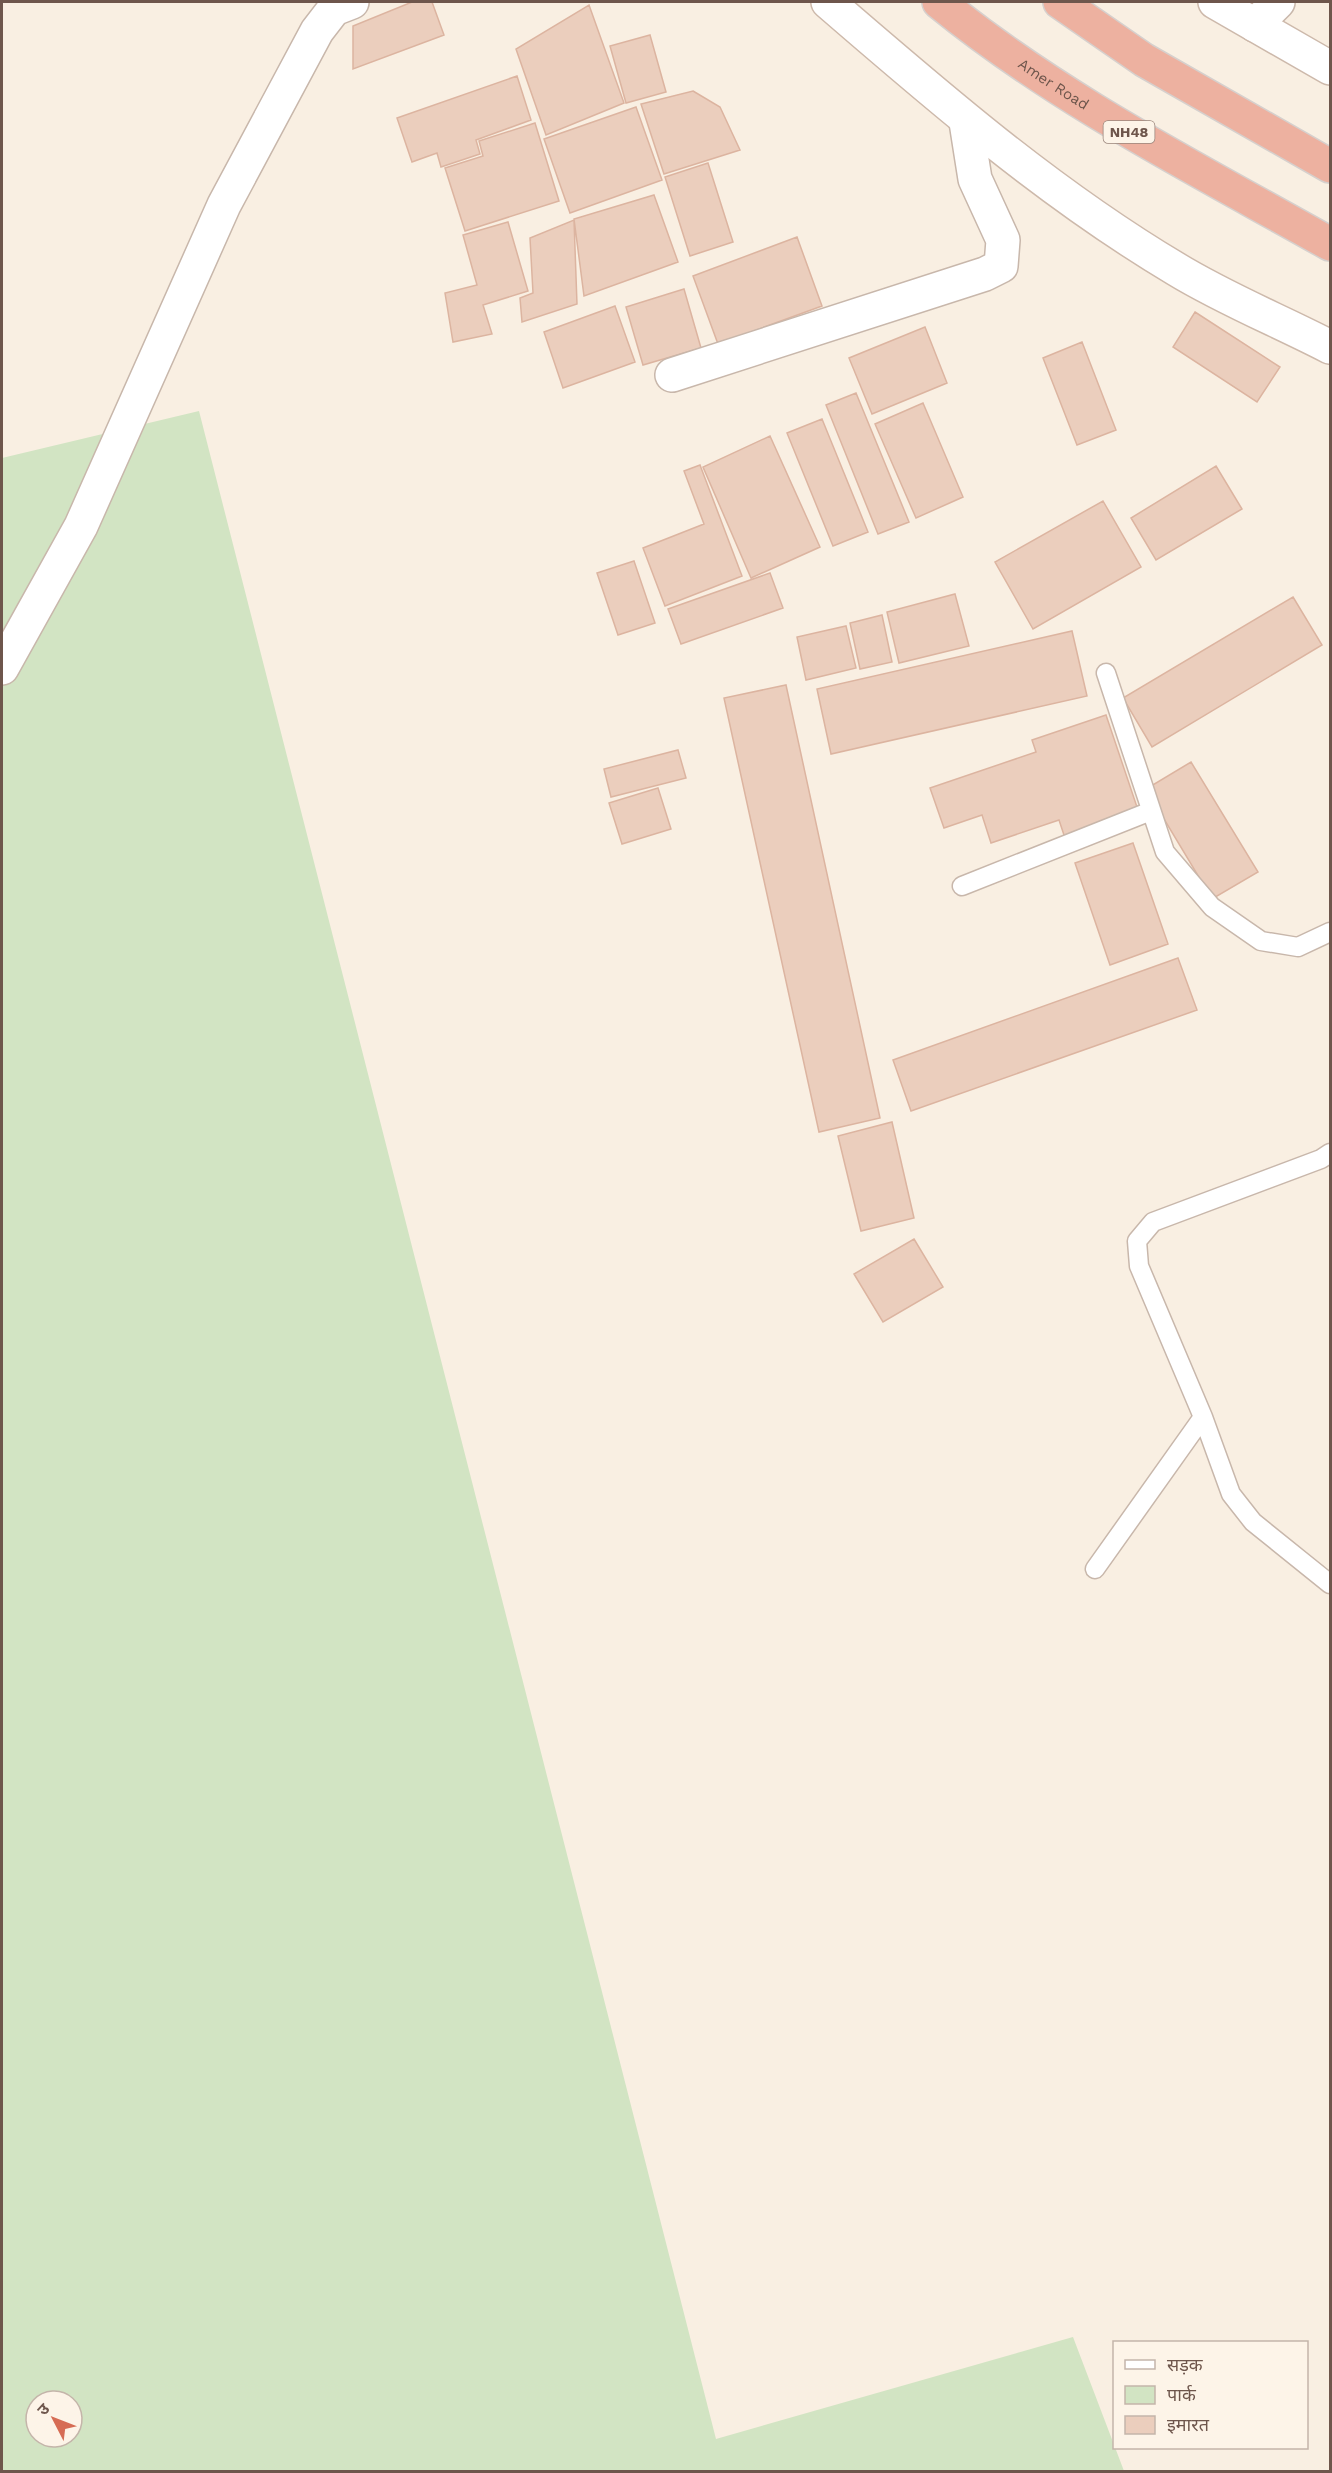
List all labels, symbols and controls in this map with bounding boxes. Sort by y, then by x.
street label: Amer Road [1015,55,1092,114]
road number: NH48 [1104,121,1154,143]
legend [1113,2341,1308,2449]
text: सड़क [1167,2354,1204,2375]
text: पार्क [1167,2384,1197,2405]
north arrow [24,2389,84,2449]
text: उ [33,2399,54,2419]
text: इमारत [1167,2414,1210,2435]

